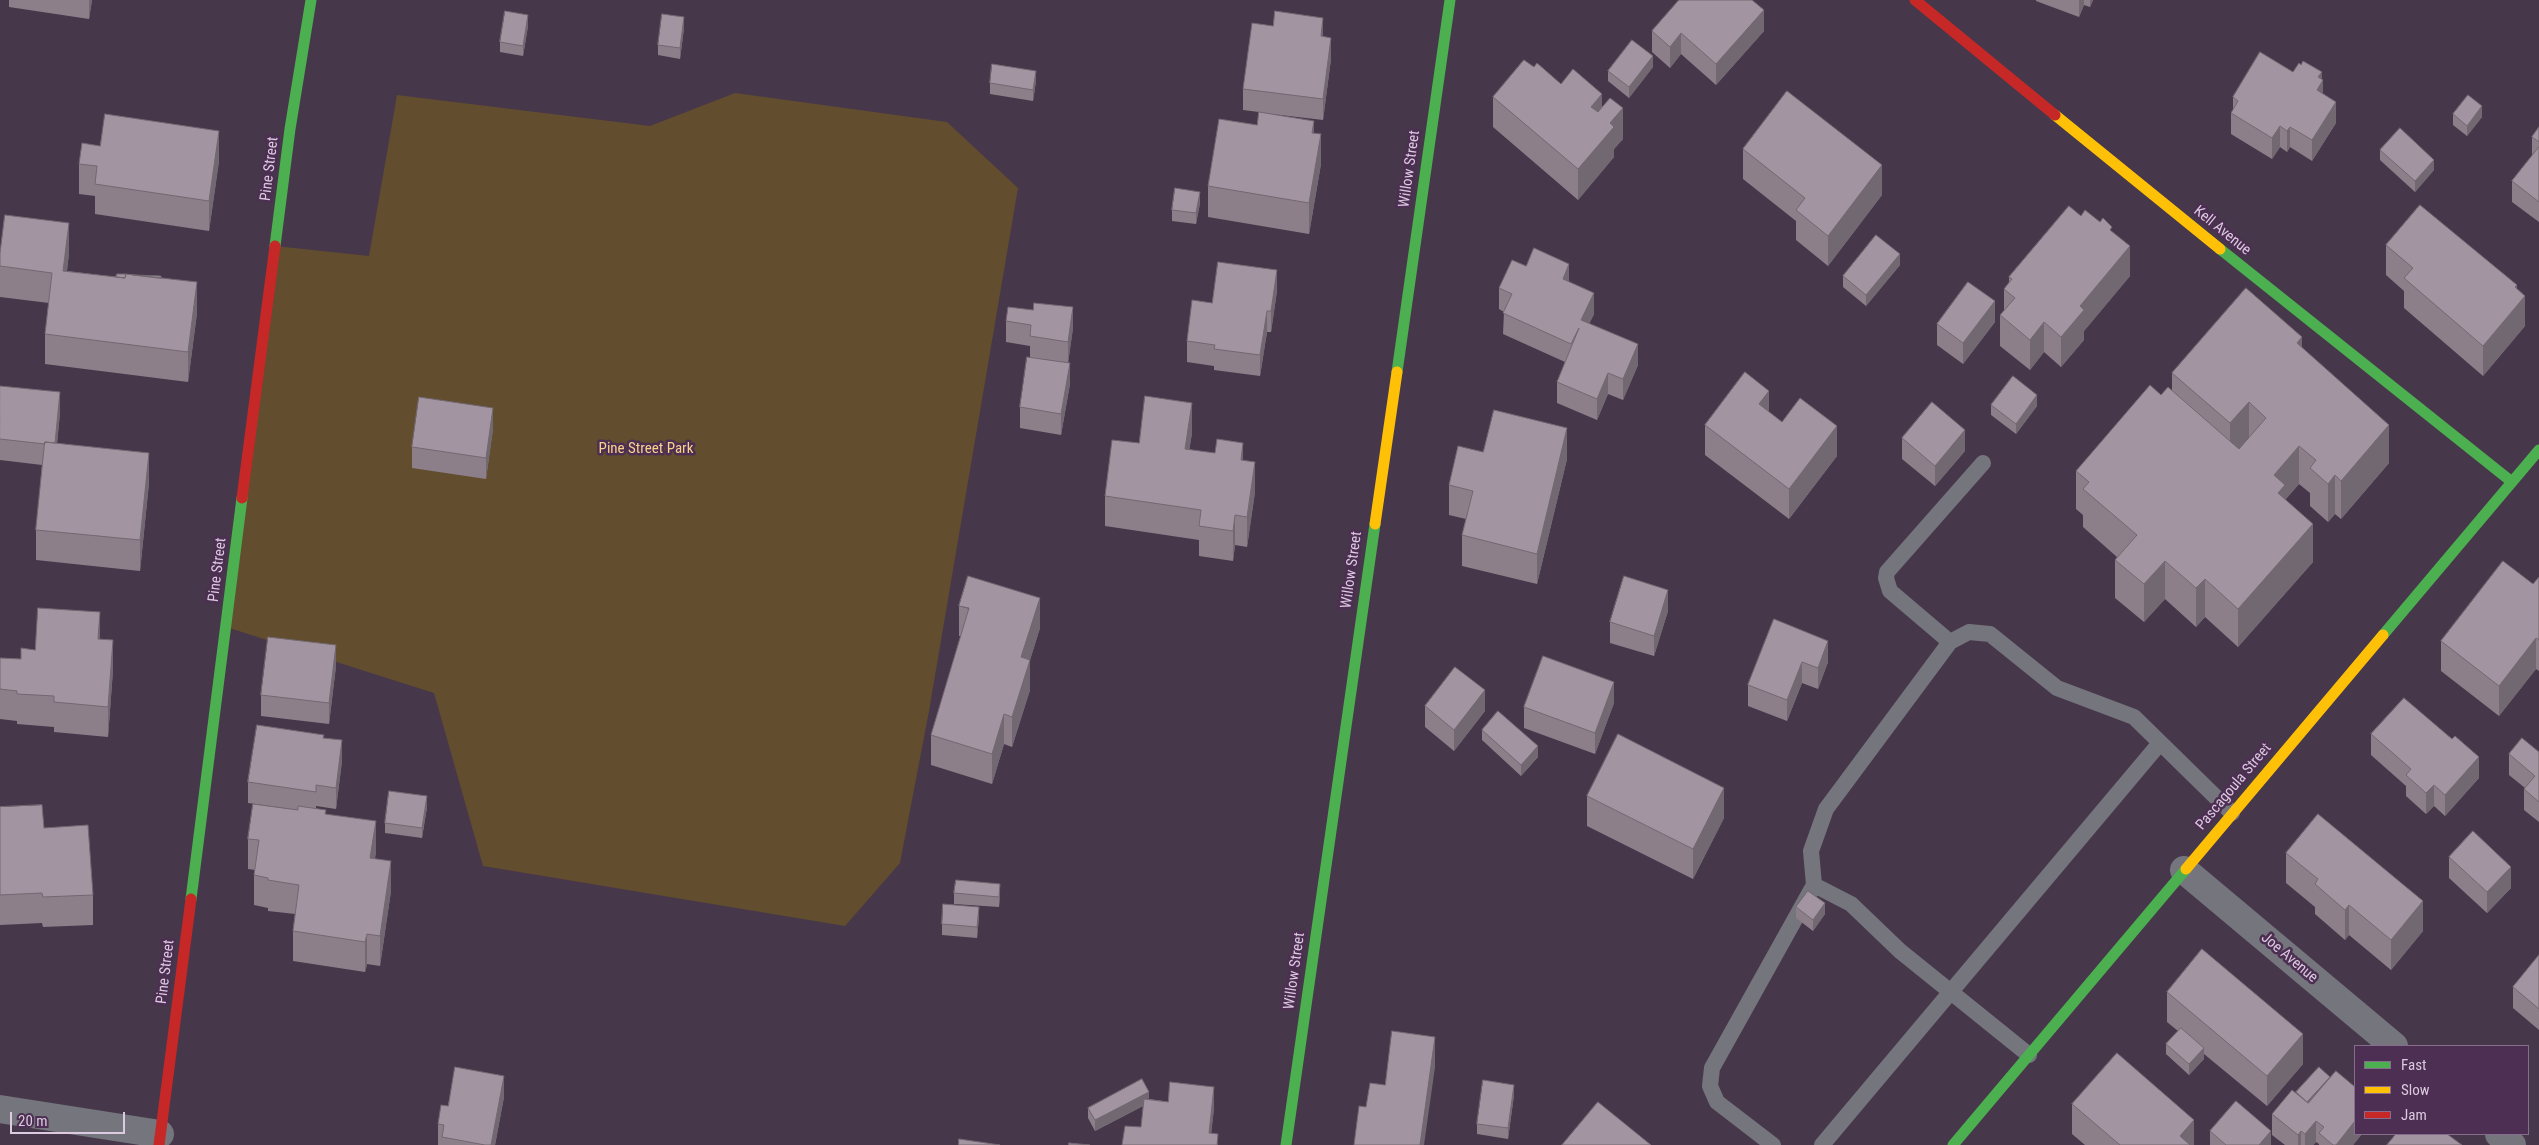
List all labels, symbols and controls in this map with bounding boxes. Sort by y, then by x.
street label: Willow Street [1396,129,1424,209]
street label: Pine Street [257,136,283,202]
street label: Kell Avenue [2190,202,2254,260]
park label: Pine Street Park [599,440,693,458]
street label: Willow Street [1338,530,1366,610]
street label: Pine Street [205,537,231,603]
street label: Pascagoula Street [2192,740,2276,834]
street label: Joe Avenue [2257,929,2321,987]
street label: Willow Street [1281,931,1309,1011]
street label: Pine Street [153,939,179,1005]
legend [2354,1045,2529,1135]
text: Fast [2401,1056,2426,1074]
text: Slow [2401,1081,2430,1099]
scale bar [12,1102,128,1134]
text: Jam [2401,1106,2427,1124]
text: 20 m [18,1112,48,1130]

